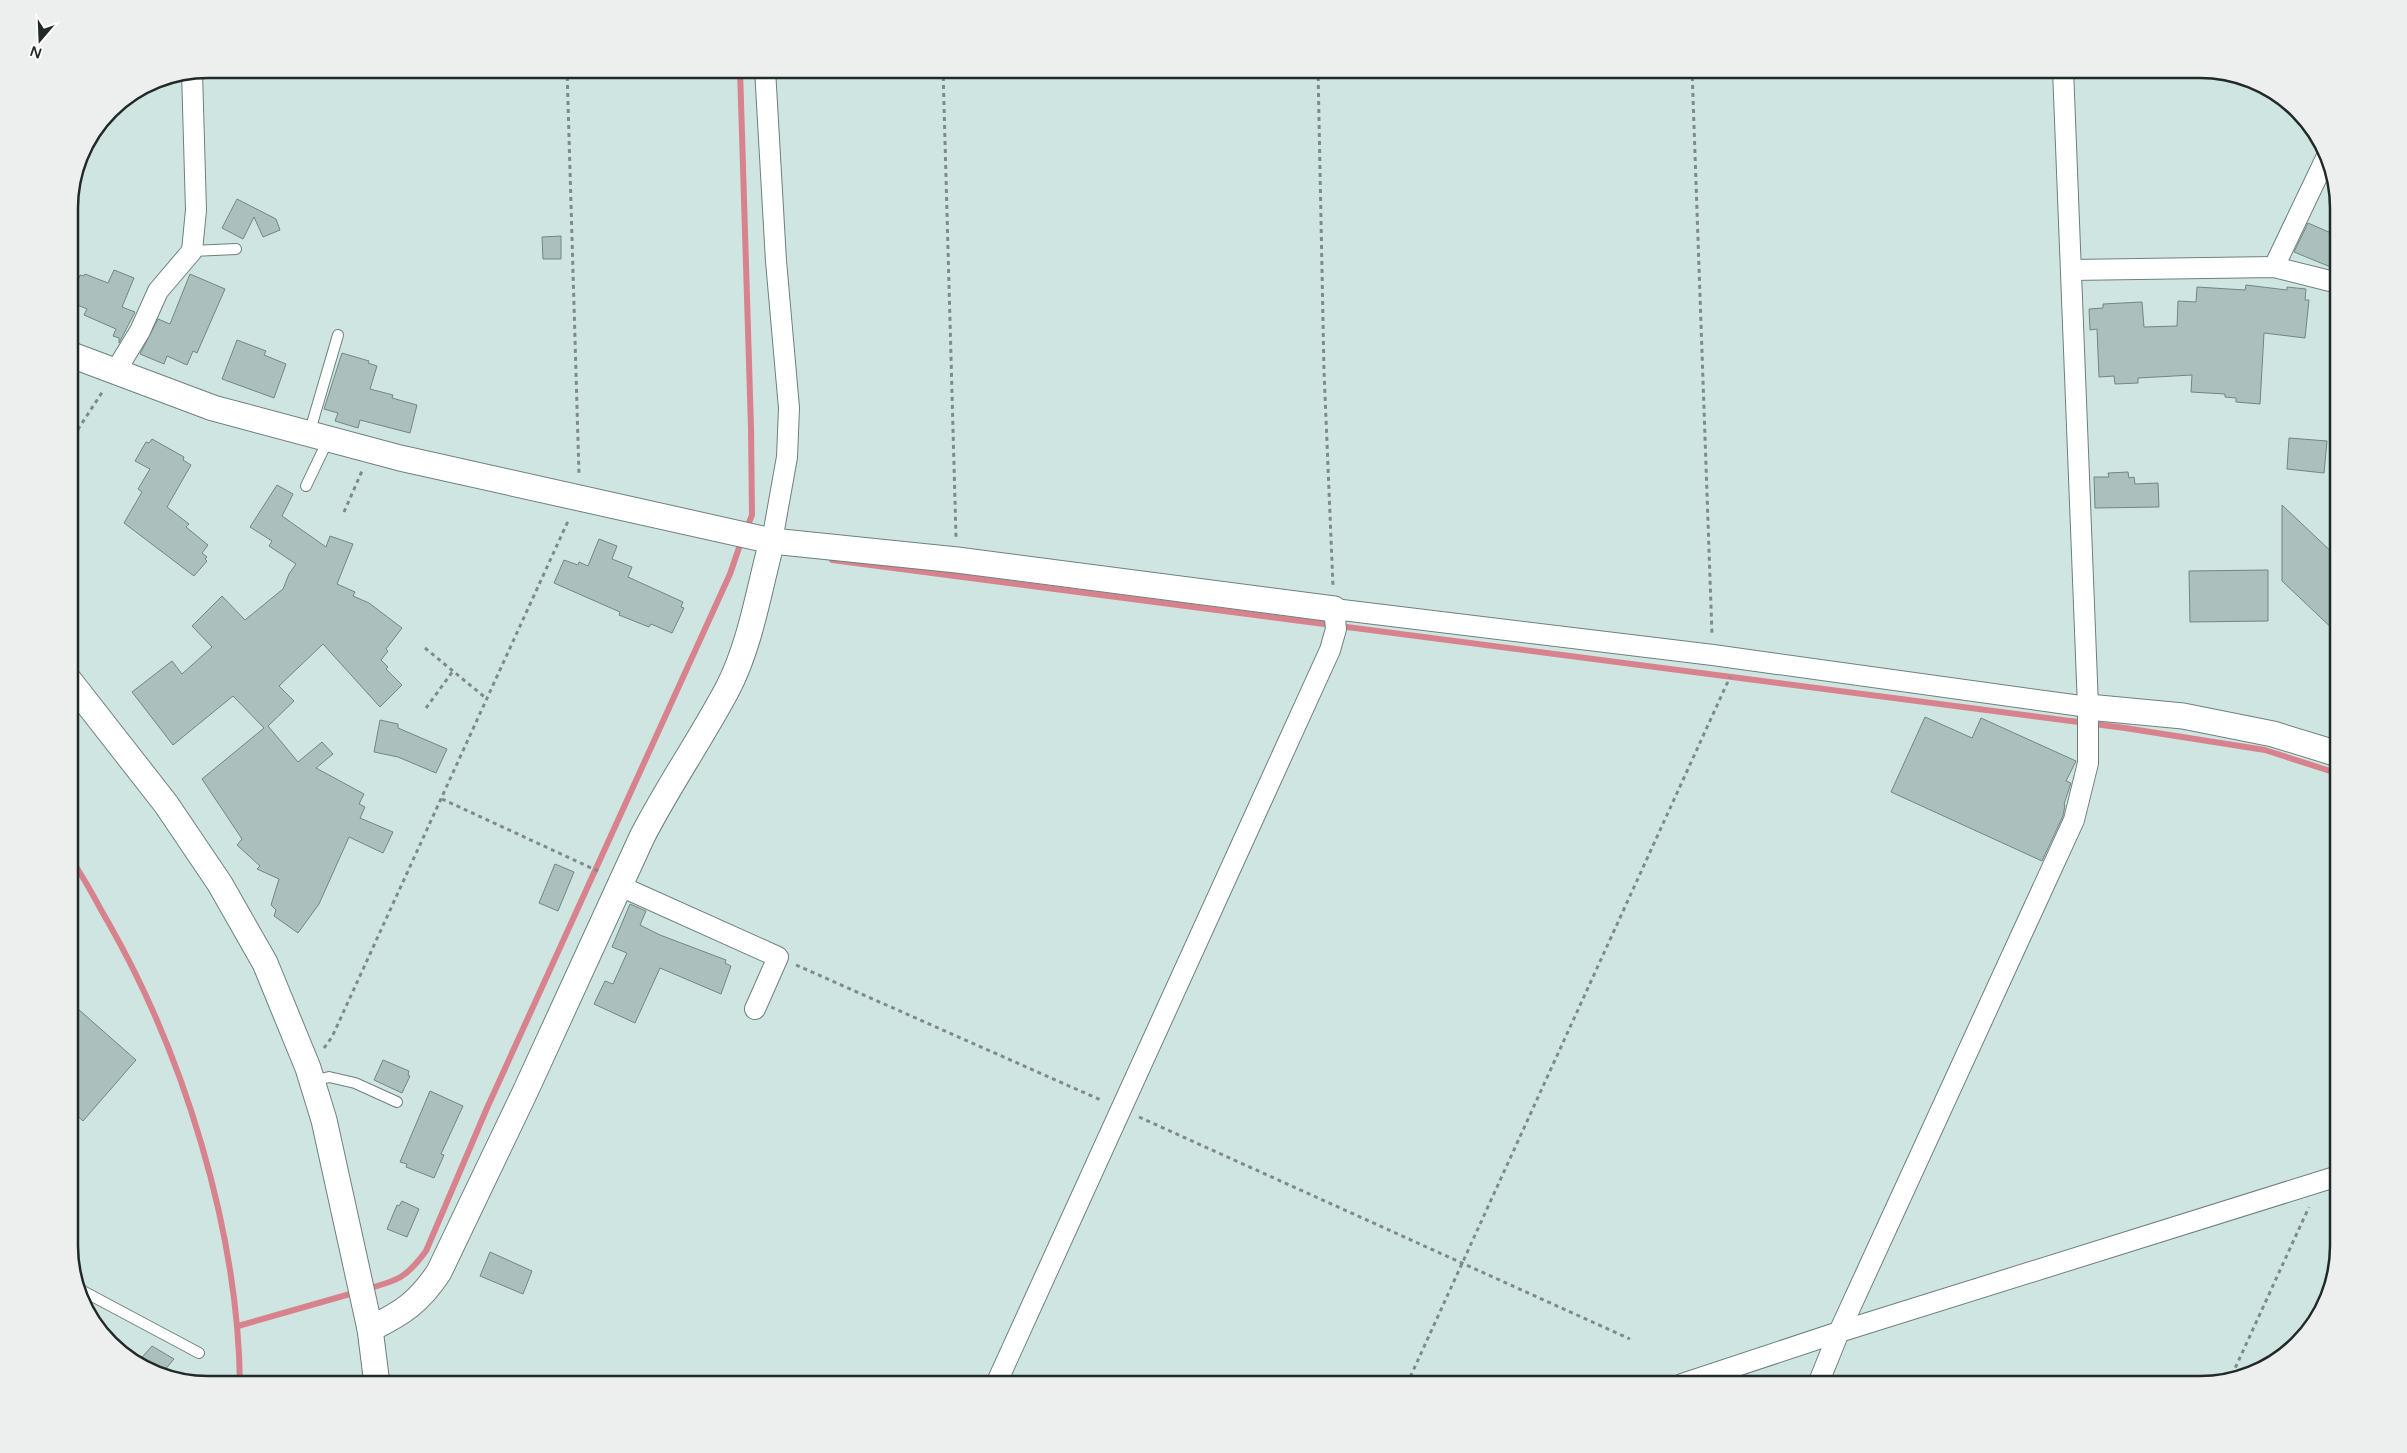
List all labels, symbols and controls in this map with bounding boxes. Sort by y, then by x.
north arrow [15,15,65,65]
text: N [28,42,44,62]

